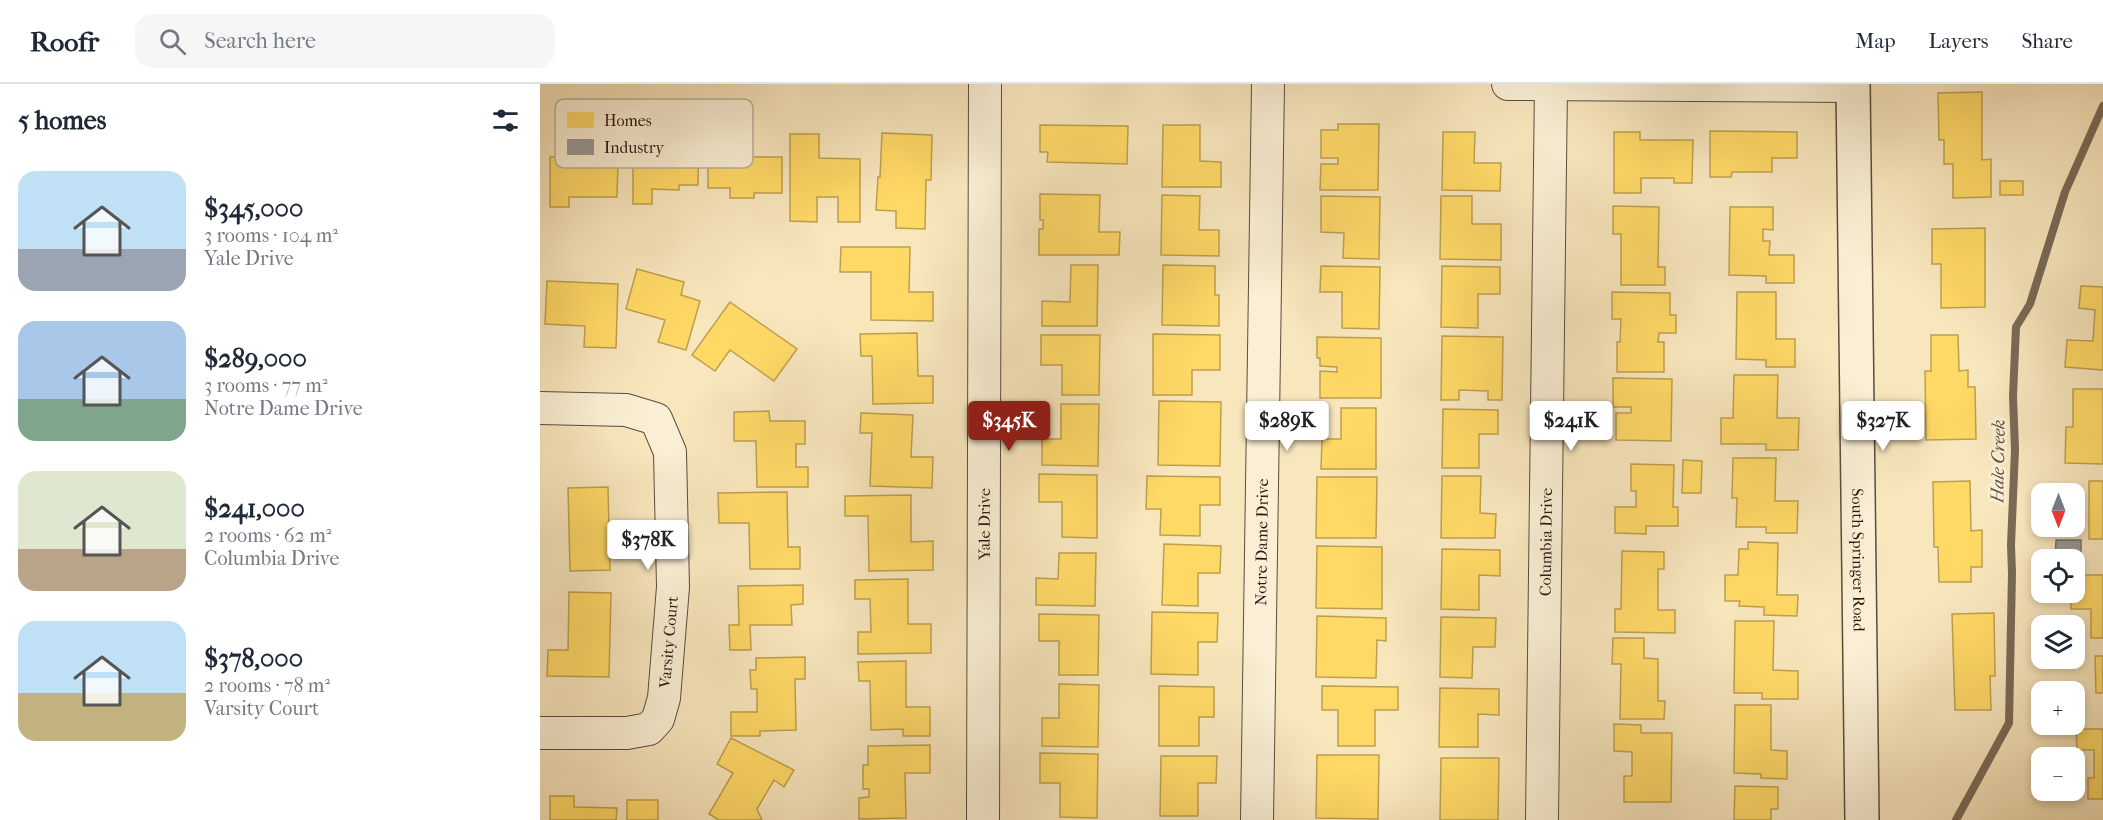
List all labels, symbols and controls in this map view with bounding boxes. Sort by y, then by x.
search box [135,14,555,68]
text: Roofr [30,25,99,58]
icon: search [156,25,189,58]
text: Search here [204,28,316,54]
text: Map [1855,29,1896,53]
text: Layers [1929,29,1988,53]
text: Share [2021,29,2073,53]
legend [555,99,753,168]
icon: filters [489,104,522,137]
text: 5 homes [18,105,106,136]
text: Homes [604,111,652,130]
text: Industry [604,138,665,157]
text: $345,000 [204,193,303,224]
icon: home [66,195,138,267]
text: 3 rooms · 104 m² [204,224,338,247]
text: Yale Drive [204,247,294,270]
text: $289,000 [204,343,307,374]
icon: home [66,345,138,417]
text: 3 rooms · 77 m² [204,374,328,397]
text: Notre Dame Drive [204,397,363,420]
pin: $345K [967,401,1051,452]
pin: $289K [1245,401,1329,452]
pin: $241K [1529,401,1613,452]
pin: $327K [1841,401,1925,452]
text: $345K [982,409,1036,432]
text: $289K [1259,409,1315,432]
text: $241K [1544,409,1598,432]
text: $327K [1856,409,1910,432]
water label: Hale Creek [1987,419,2010,504]
street label: Notre Dame Drive [1251,478,1272,606]
north arrow [2031,483,2085,537]
map controls [2031,483,2085,801]
street label: Yale Drive [975,488,994,561]
street label: Columbia Drive [1536,488,1556,596]
street label: South Springer Road [1848,488,1869,632]
text: $241,000 [204,493,305,524]
icon: home [66,495,138,567]
pin: $378K [606,520,690,571]
text: 2 rooms · 62 m² [204,524,331,547]
text: $378K [621,528,675,551]
text: Columbia Drive [204,547,339,570]
button: locate [2031,549,2085,603]
street label: Varsity Court [655,595,682,690]
button: layers [2031,615,2085,669]
text: $378,000 [204,643,303,674]
icon: home [66,645,138,717]
text: 2 rooms · 78 m² [204,674,330,697]
button: + [2031,681,2085,735]
text: Varsity Court [204,697,319,720]
button: − [2031,747,2085,801]

